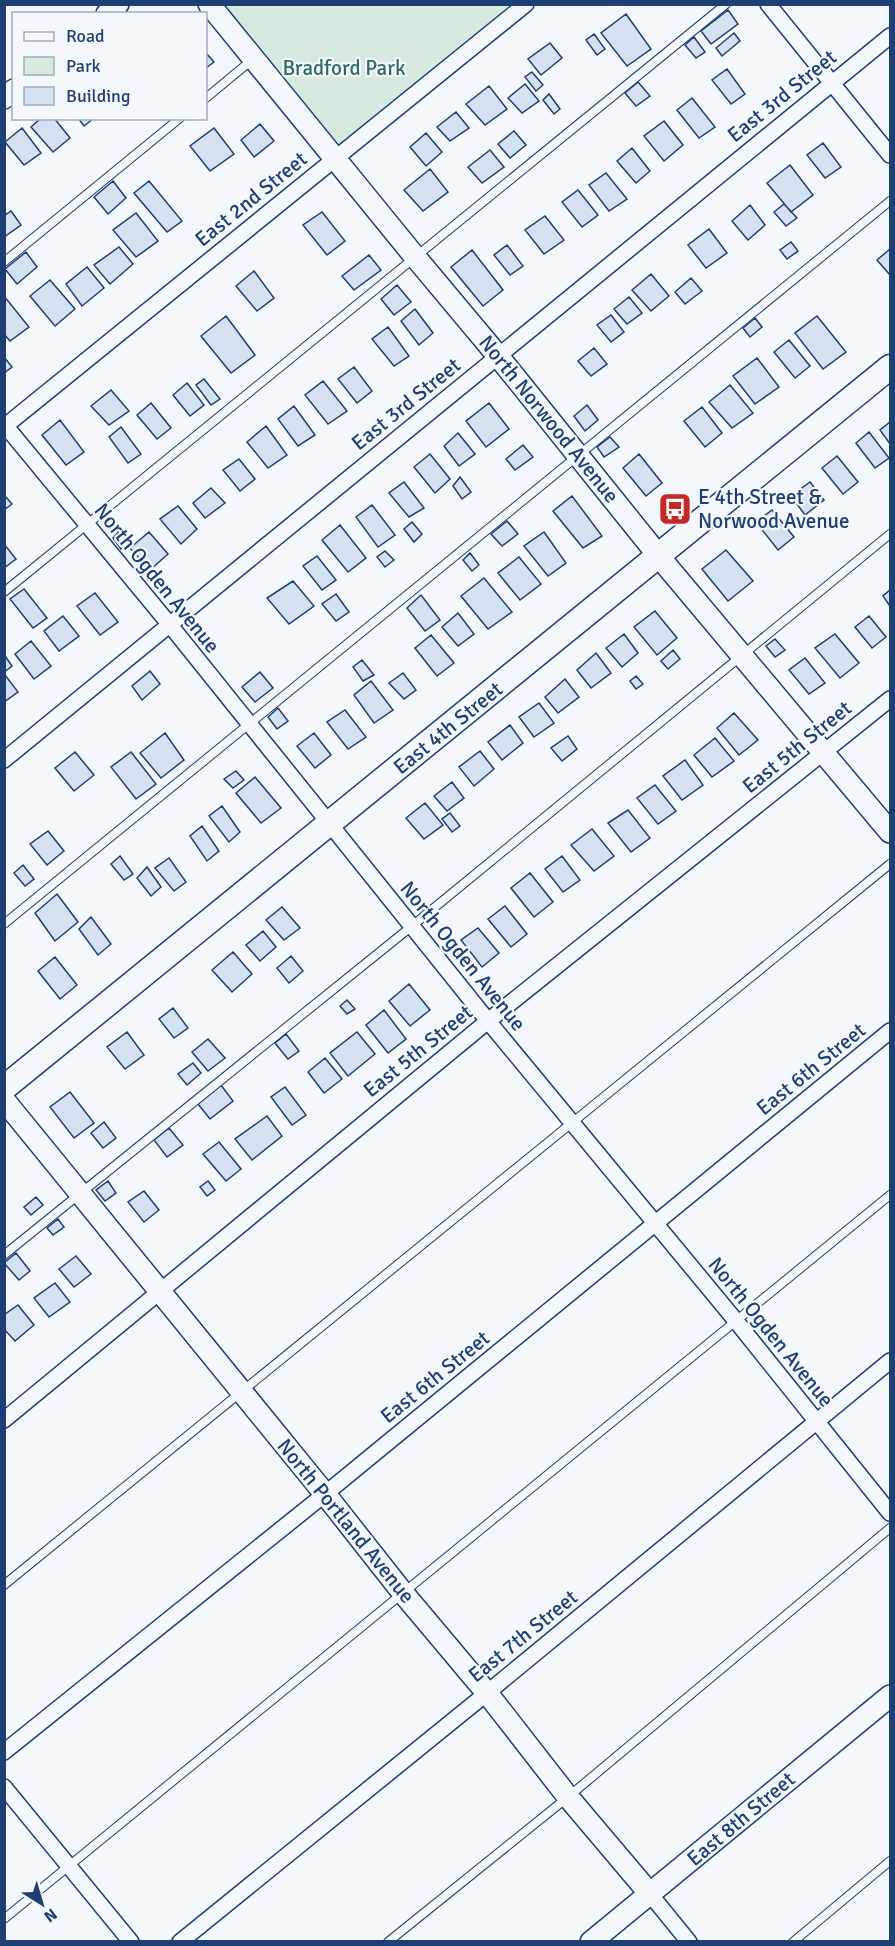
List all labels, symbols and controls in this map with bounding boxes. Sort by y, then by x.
legend [12,12,207,120]
text: Road [66,25,105,47]
street label: East 3rd Street [722,44,842,148]
text: Park [66,55,101,77]
park label: Bradford Park [282,55,406,81]
text: Building [66,85,130,107]
street label: East 2nd Street [190,146,312,252]
street label: North Norwood Avenue [473,330,625,508]
street label: East 3rd Street [346,352,466,456]
place label: E 4th Street & Norwood Avenue [698,484,850,534]
bus stop icon: E 4th Street & Norwood Avenue [657,491,693,527]
street label: North Ogden Avenue [89,498,225,658]
street label: East 4th Street [388,676,508,780]
street label: East 5th Street [737,695,857,799]
street label: North Ogden Avenue [395,876,531,1036]
street label: East 5th Street [358,999,478,1103]
street label: East 6th Street [751,1017,871,1121]
street label: North Ogden Avenue [703,1252,839,1412]
street label: East 6th Street [375,1325,495,1429]
street label: North Portland Avenue [272,1433,420,1609]
street label: East 7th Street [463,1584,583,1688]
street label: East 8th Street [682,1766,800,1872]
north arrow [12,1874,72,1934]
text: N [40,1904,61,1927]

